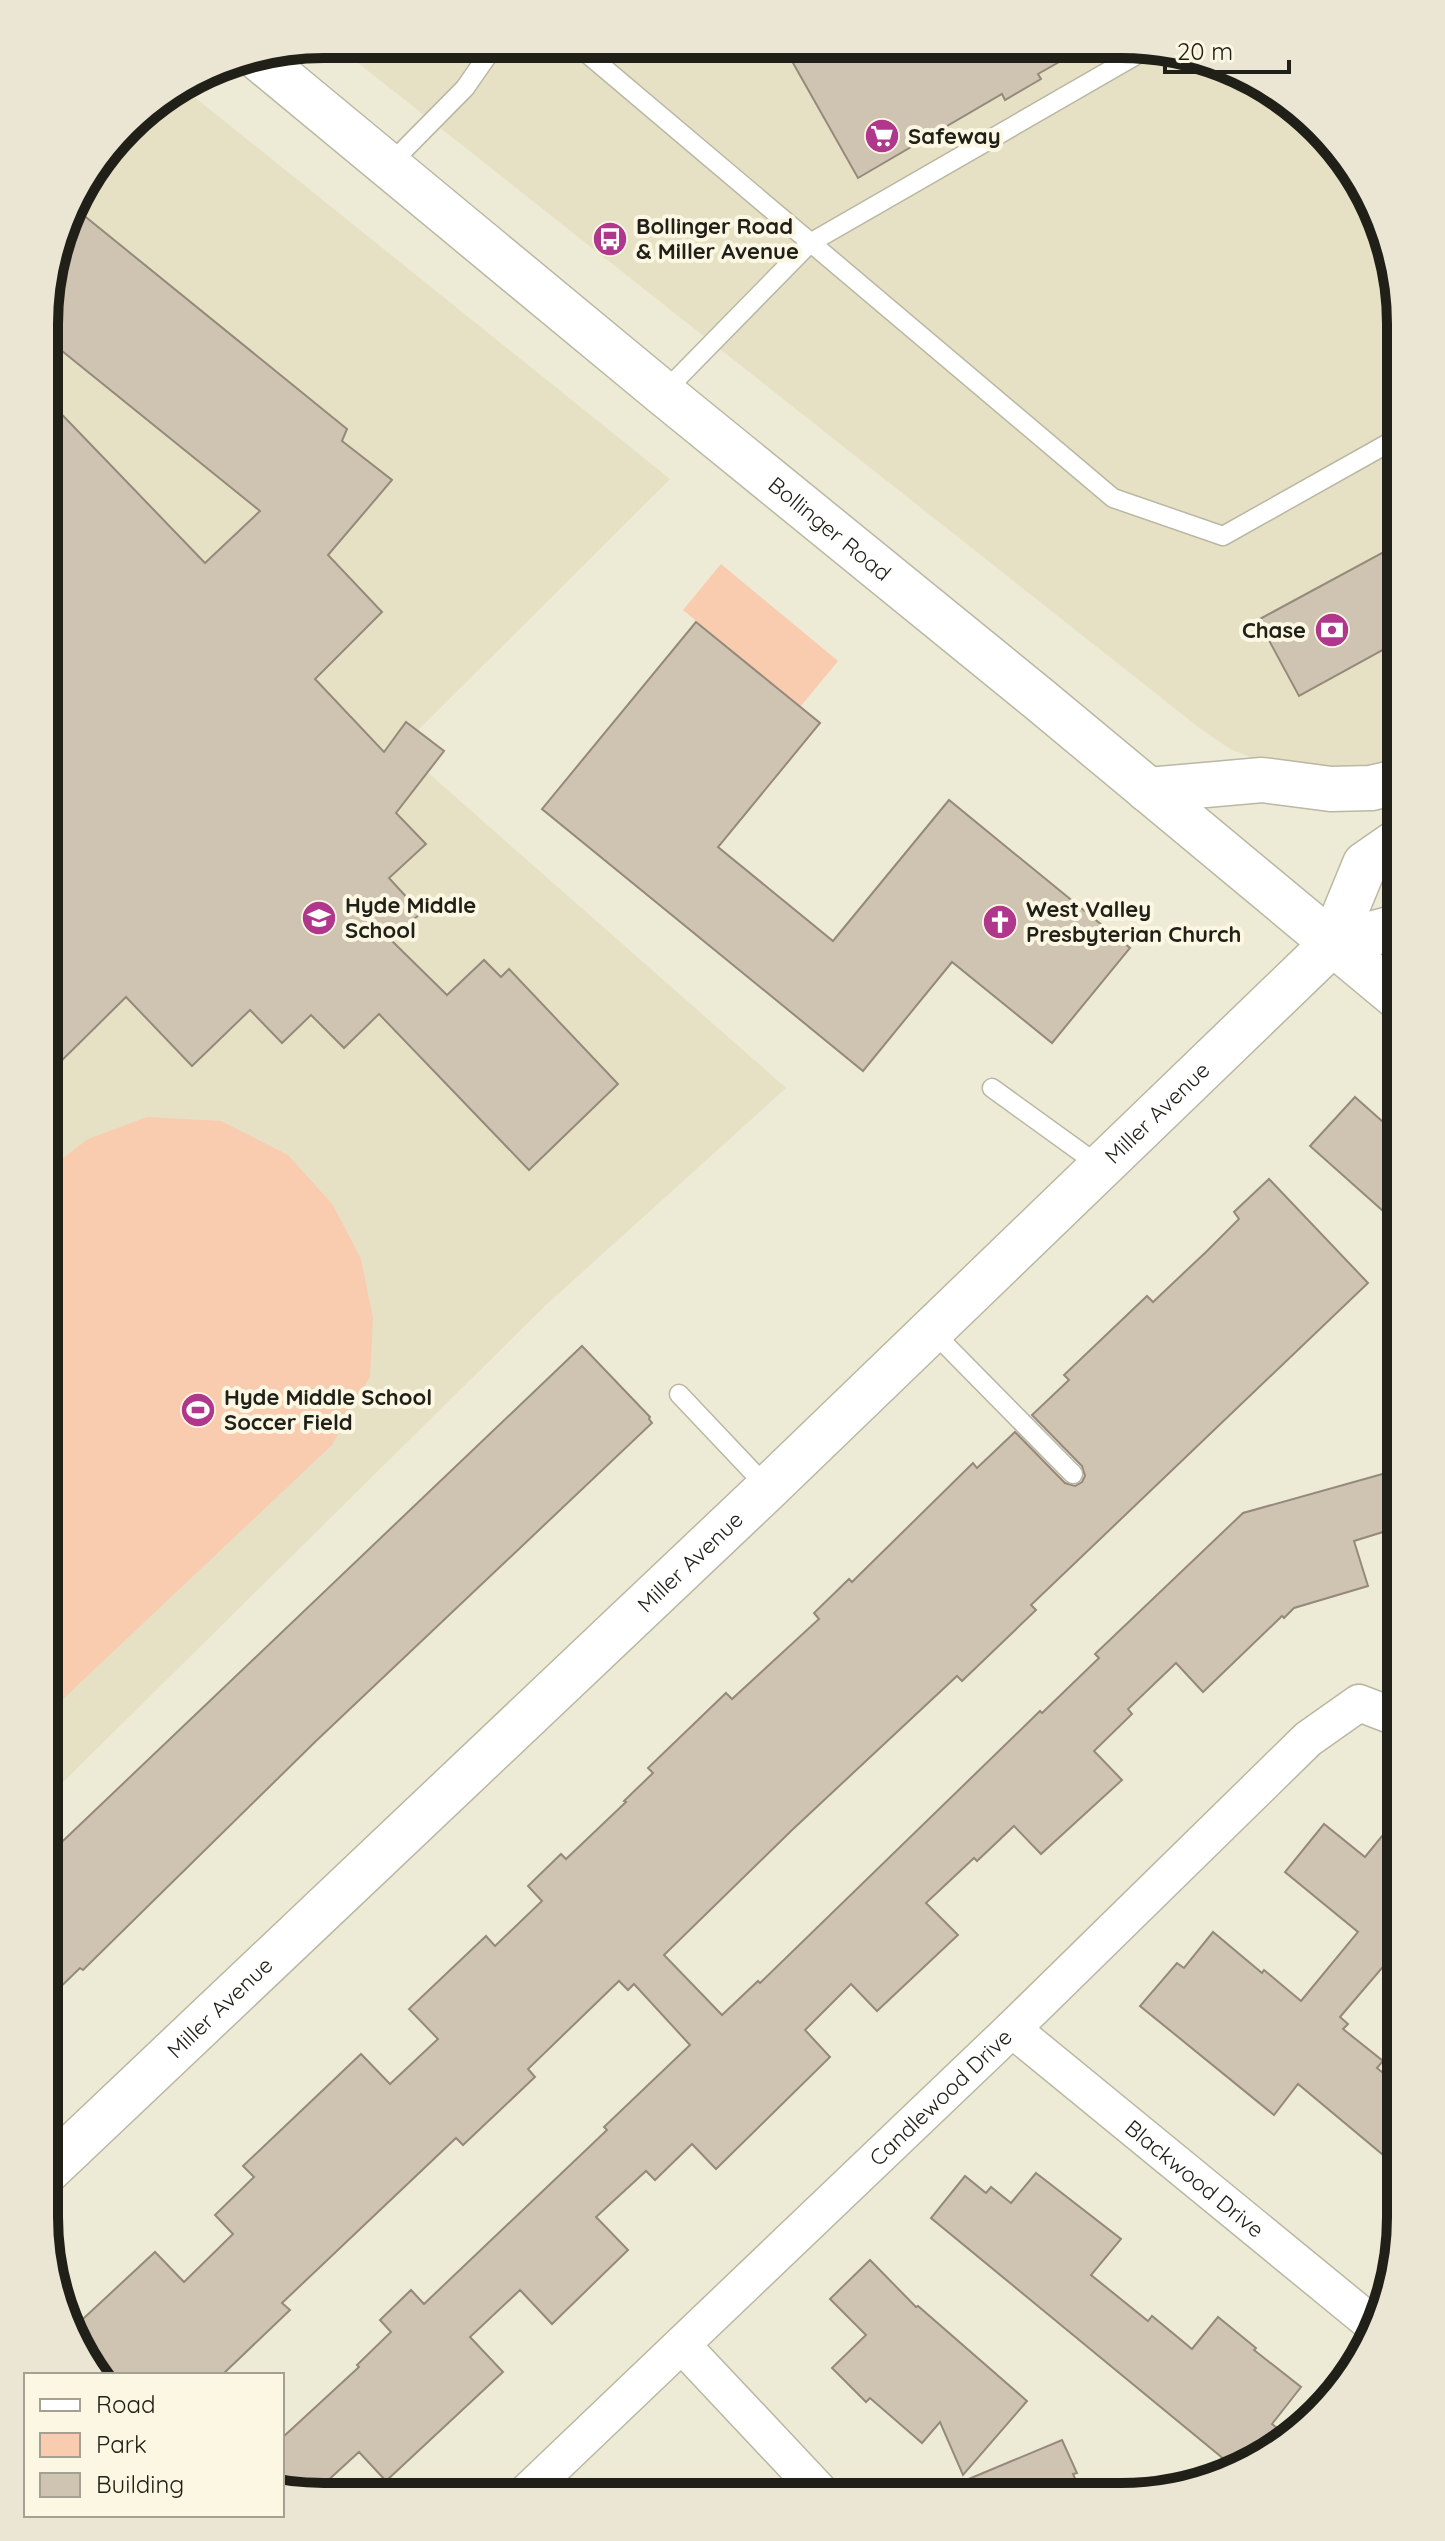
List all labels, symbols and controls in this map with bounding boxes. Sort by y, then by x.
scale bar [1165,24,1289,74]
text: 20 m [1177,36,1233,66]
supermarket icon: Safeway [863,117,901,155]
place label: Safeway [908,122,1001,150]
place label: Bollinger Road & Miller Avenue [636,212,799,265]
bus stop icon: Bollinger Road & Miller Avenue [591,220,629,258]
street label: Bollinger Road [763,470,897,587]
bank icon: Chase [1313,611,1351,649]
place label: Chase [1242,616,1306,644]
place label: Hyde Middle School [345,891,476,944]
place label: West Valley Presbyterian Church [1026,895,1241,948]
school or university icon: Hyde Middle School [300,899,338,937]
church icon: West Valley Presbyterian Church [981,903,1019,941]
street label: Miller Avenue [1099,1056,1215,1170]
place label: Hyde Middle School Soccer Field [224,1383,432,1436]
sports icon: Hyde Middle School Soccer Field [179,1391,217,1429]
street label: Miller Avenue [631,1505,749,1618]
street label: Miller Avenue [161,1951,278,2064]
street label: Candlewood Drive [863,2023,1018,2172]
street label: Blackwood Drive [1119,2113,1270,2244]
legend [24,2373,284,2517]
text: Road [96,2389,156,2419]
text: Park [96,2429,147,2459]
text: Building [96,2469,184,2499]

